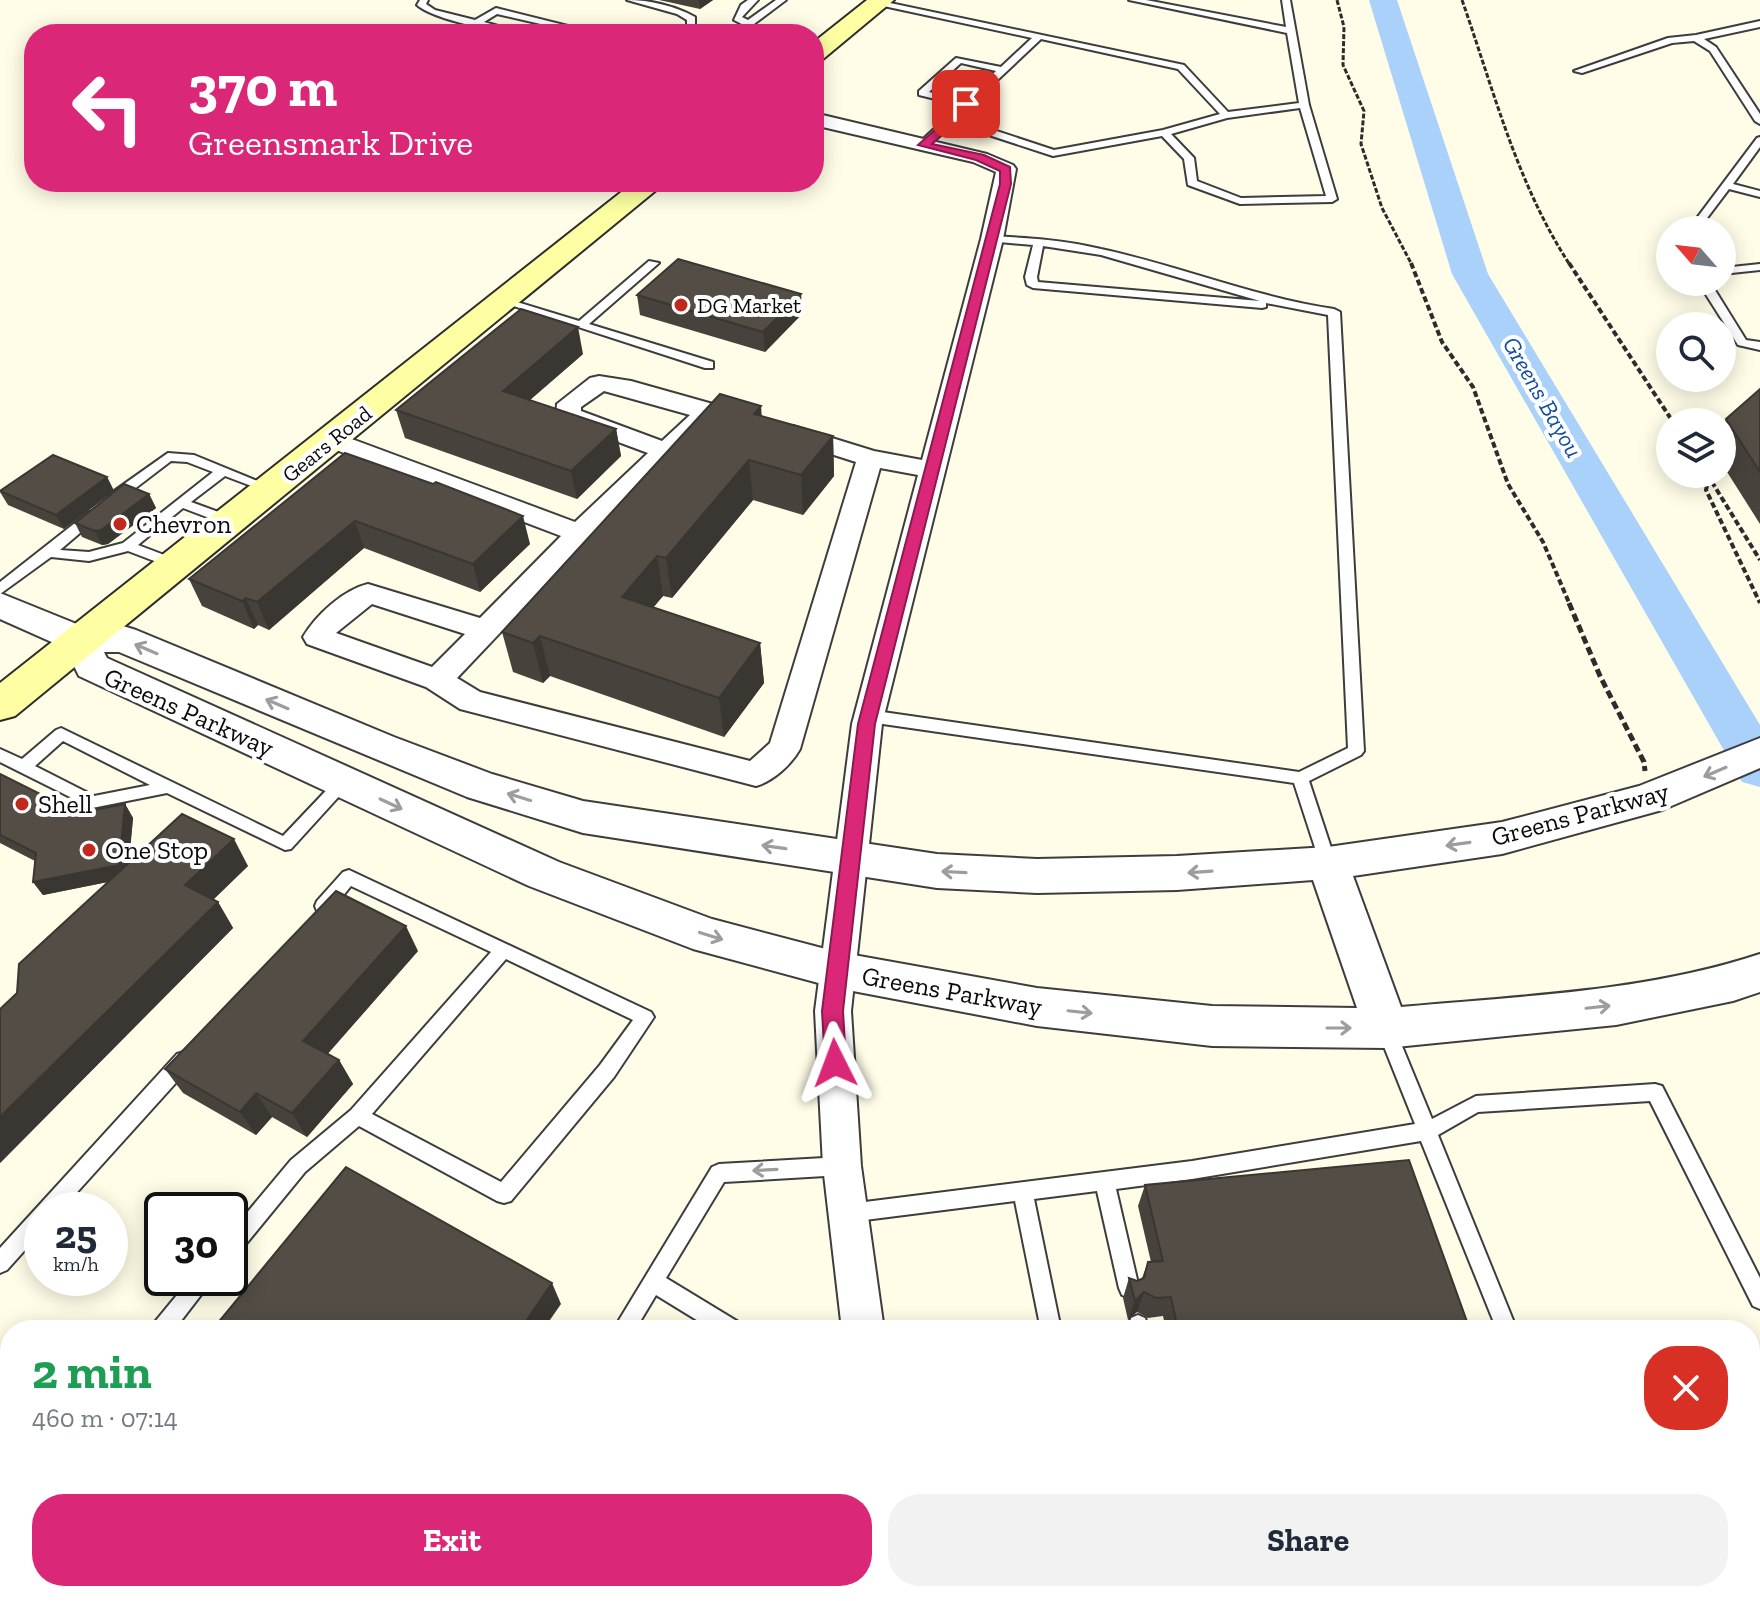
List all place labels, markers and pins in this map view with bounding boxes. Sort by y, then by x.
pin [932,70,1000,138]
place label: DG Market [697,292,802,319]
marker: DG Market [672,296,690,314]
place label: Chevron [136,508,232,540]
marker: Chevron [111,515,129,533]
place label: Shell [38,788,93,820]
marker: Shell [13,795,31,813]
place label: One Stop [105,834,208,866]
marker: One Stop [80,841,98,859]

